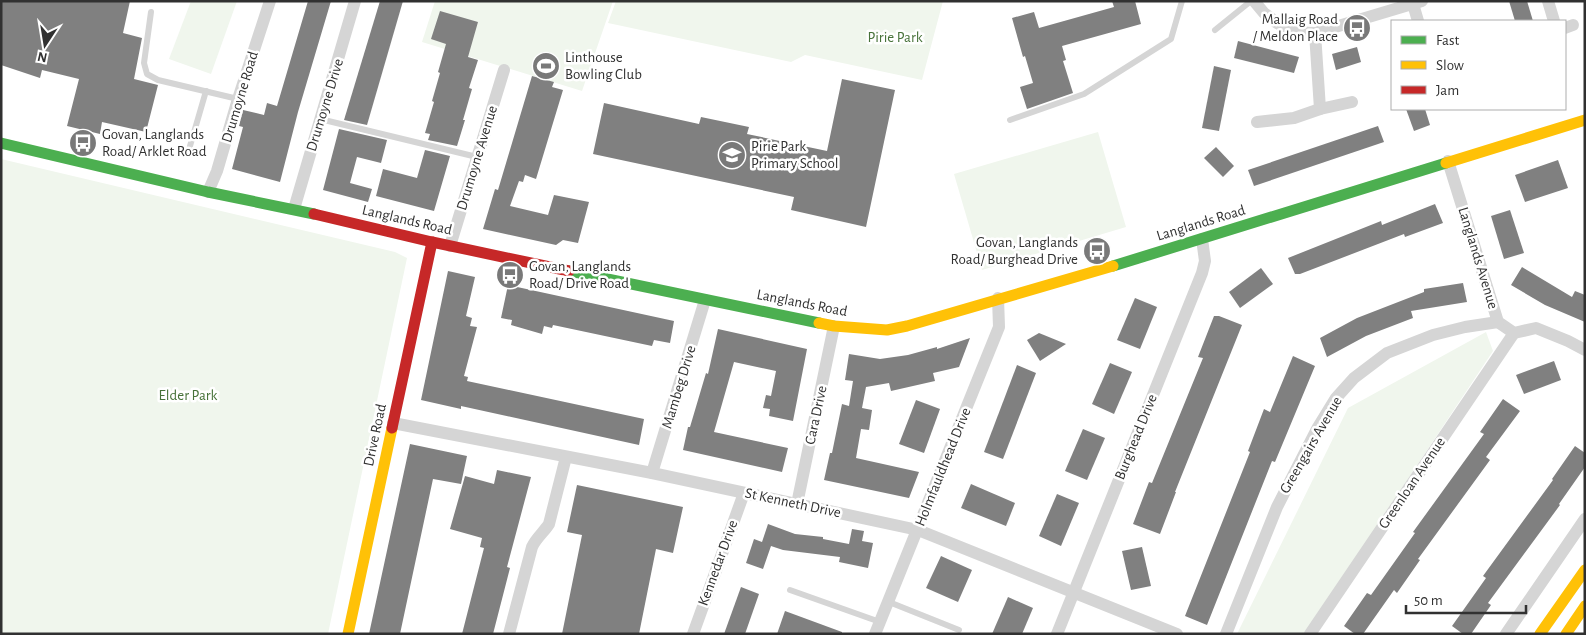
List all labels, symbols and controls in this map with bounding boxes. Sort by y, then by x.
place label: Mallaig Road / Meldon Place [1253,12,1338,44]
bus stop icon: Mallaig Road / Meldon Place [1342,13,1372,43]
north arrow [20,20,70,70]
legend [1391,20,1566,110]
park label: Pirie Park [867,30,923,45]
text: Fast [1436,33,1460,48]
text: N [36,49,49,65]
street label: Drumoyne Road [219,49,261,144]
place label: Linthouse Bowling Club [565,50,642,82]
sports icon: Linthouse Bowling Club [531,51,561,81]
street label: Drumoyne Drive [304,57,346,153]
text: Slow [1436,58,1464,73]
text: Jam [1436,83,1459,98]
street label: Drumoyne Avenue [454,104,500,212]
place label: Govan, Langlands Road/ Arklet Road [102,127,207,159]
bus stop icon: Govan, Langlands Road/ Arklet Road [68,128,98,158]
place label: Pirie Park Primary School [751,139,839,171]
school or university icon: Pirie Park Primary School [717,140,747,170]
street label: Langlands Road [361,202,454,238]
street label: Langlands Road [1155,202,1247,244]
street label: Langlands Avenue [1455,205,1501,311]
place label: Govan, Langlands Road/ Burghead Drive [951,235,1078,267]
bus stop icon: Govan, Langlands Road/ Burghead Drive [1082,236,1112,266]
place label: Govan, Langlands Road/ Drive Road [529,259,631,291]
bus stop icon: Govan, Langlands Road/ Drive Road [495,260,525,290]
street label: Langlands Road [755,287,849,319]
street label: Mambeg Drive [659,344,699,430]
street label: Cara Drive [802,384,830,446]
park label: Elder Park [159,388,218,403]
street label: Burghead Drive [1112,392,1160,482]
street label: Greengairs Avenue [1277,394,1345,496]
street label: Drive Road [361,402,389,468]
street label: Holmfauldhead Drive [912,406,974,528]
street label: Greenloan Avenue [1376,434,1448,532]
street label: St Kenneth Drive [744,486,842,521]
street label: Kennedar Drive [696,518,740,608]
scale bar [1406,582,1526,614]
text: 50 m [1414,593,1443,608]

